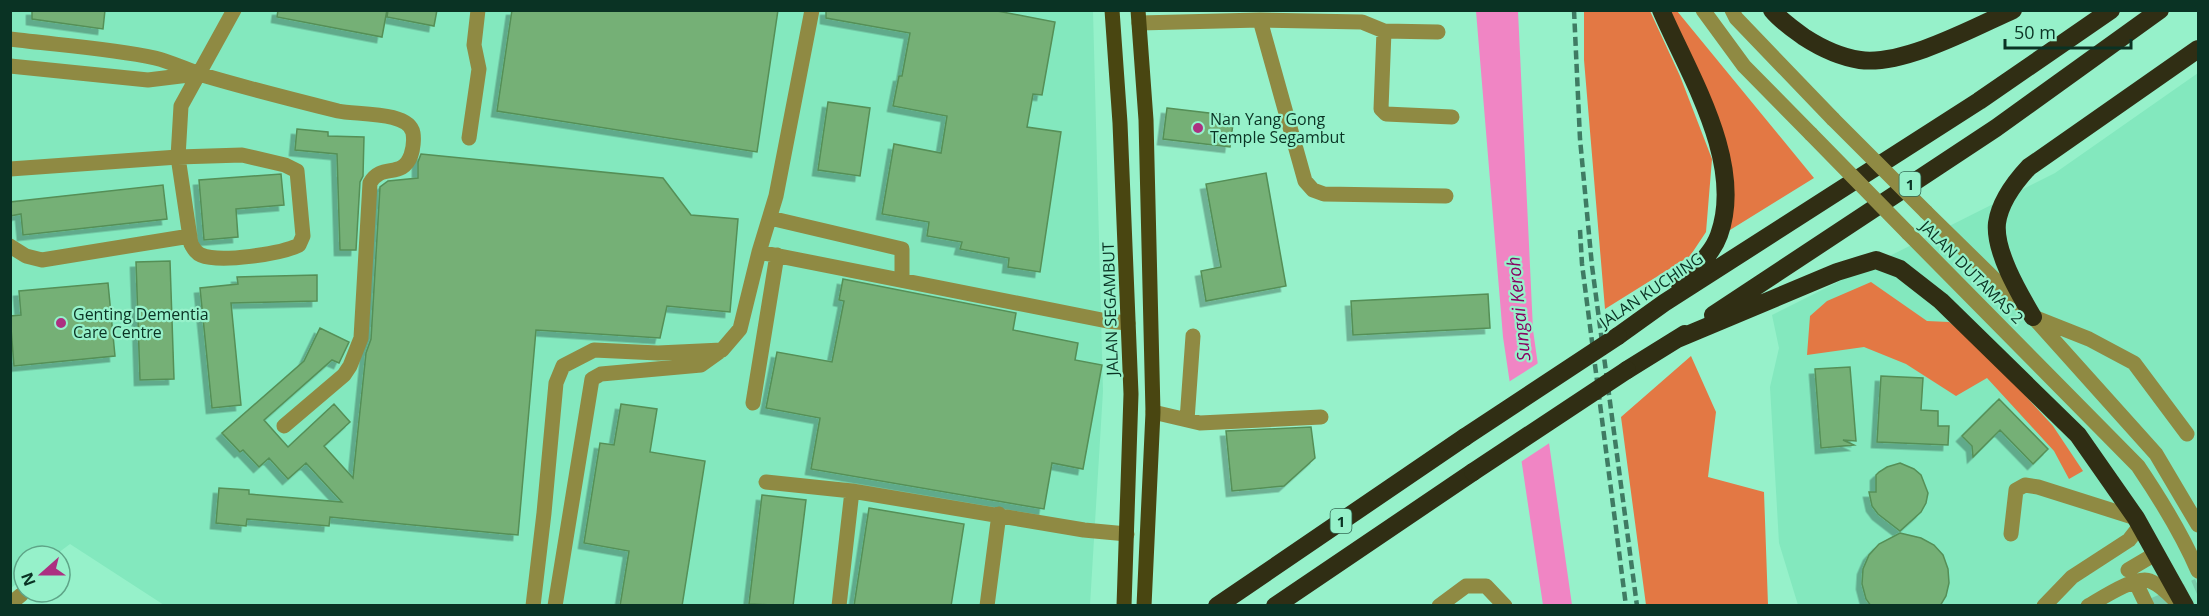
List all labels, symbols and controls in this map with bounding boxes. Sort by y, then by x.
scale bar [2005,12,2131,50]
text: 50 m [2014,20,2056,44]
place label: Nan Yang Gong Temple Segambut [1210,108,1345,148]
marker: Nan Yang Gong Temple Segambut [1191,121,1205,135]
road number: 1 [1900,172,1920,196]
street label: JALAN DUTAMAS 2 [1914,214,2029,329]
street label: JALAN SEGAMBUT [1097,242,1123,378]
street label: JALAN KUCHING [1593,247,1707,334]
water label: Sungai Keroh [1501,255,1535,363]
place label: Genting Dementia Care Centre [73,303,209,343]
marker: Genting Dementia Care Centre [54,316,68,330]
road number: 1 [1330,509,1352,533]
north arrow [12,544,72,604]
text: N [15,569,41,589]

